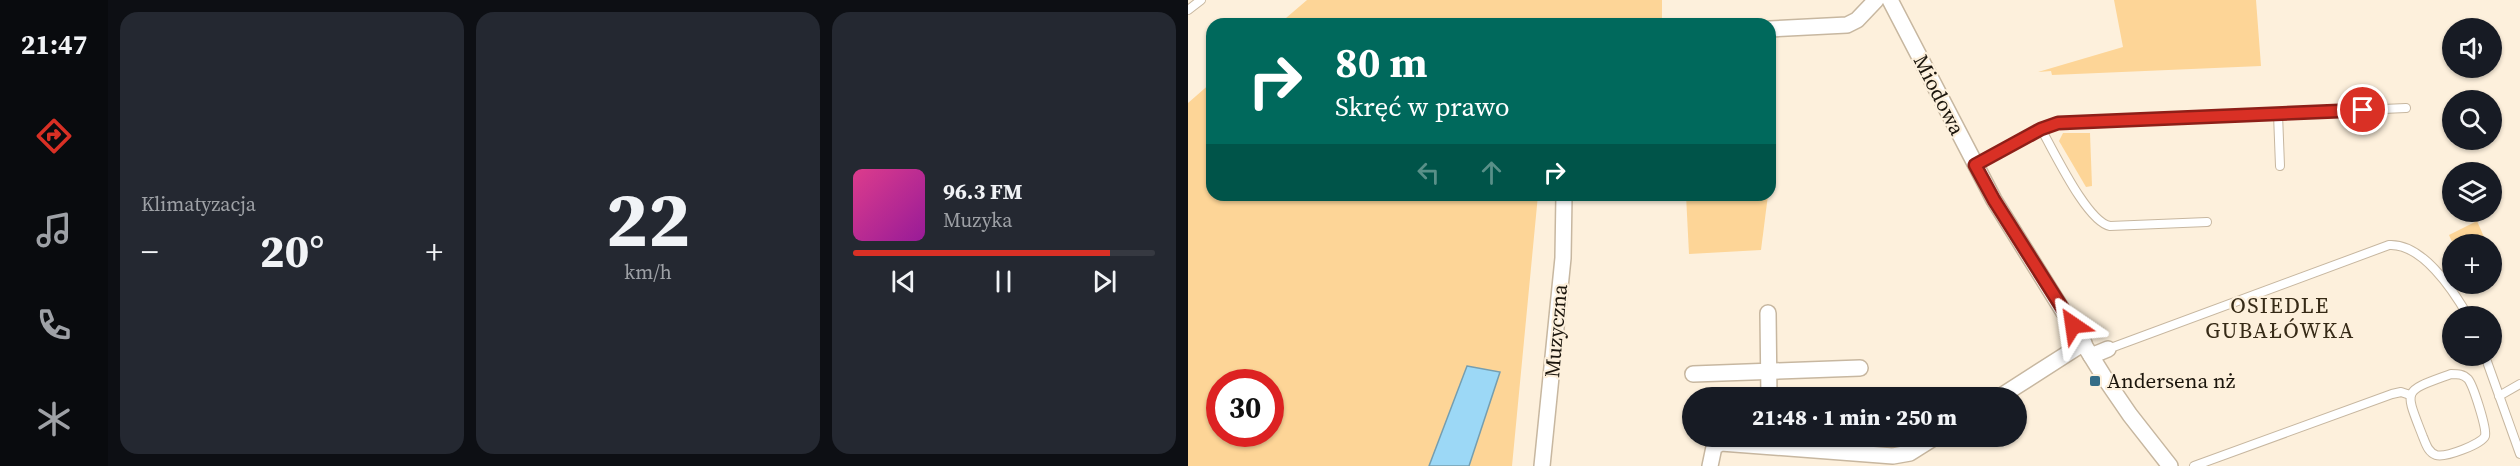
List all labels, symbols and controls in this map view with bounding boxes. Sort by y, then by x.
map controls [2442,18,2502,366]
button: sound [2442,18,2502,78]
text: 21:47 [21,26,87,63]
text: 80 m [1335,33,1428,91]
icon: right [1236,42,1314,120]
street label: Miodowa [1907,50,1972,140]
pin [2337,84,2388,135]
text: Skręć w prawo [1335,88,1510,125]
button: search [2442,90,2502,150]
icon: arrive [2346,93,2379,126]
icon: directions [33,115,75,157]
icon: left [1412,156,1445,189]
icon: ahead [1475,156,1508,189]
icon: right [1538,156,1571,189]
button: layers [2442,162,2502,222]
text: 22 [606,165,690,272]
text: 96.3 FM [943,176,1022,206]
text: Klimatyzacja [141,190,256,218]
text: Muzyka [943,206,1012,234]
icon: music [33,209,75,251]
text: 20° [260,220,324,282]
text: − [141,229,159,274]
text: + [425,229,443,274]
button: + [2442,234,2502,294]
text: km/h [624,258,672,286]
icon: previous [887,265,920,298]
icon: pause [987,265,1020,298]
icon: next [1088,265,1121,298]
street label: Muzyczna [1537,283,1574,379]
district label: OSIEDLE GUBAŁÓWKA [2205,290,2355,345]
position arrow [2041,293,2105,357]
icon: phone [33,304,75,346]
button: − [2442,306,2502,366]
place label: Andersena nż [2107,366,2236,395]
speed limit sign: 30 [1206,369,1284,447]
marker: Andersena nż [2088,374,2102,388]
icon: climate [33,398,75,440]
text: 21:48 · 1 min · 250 m [1752,402,1957,432]

